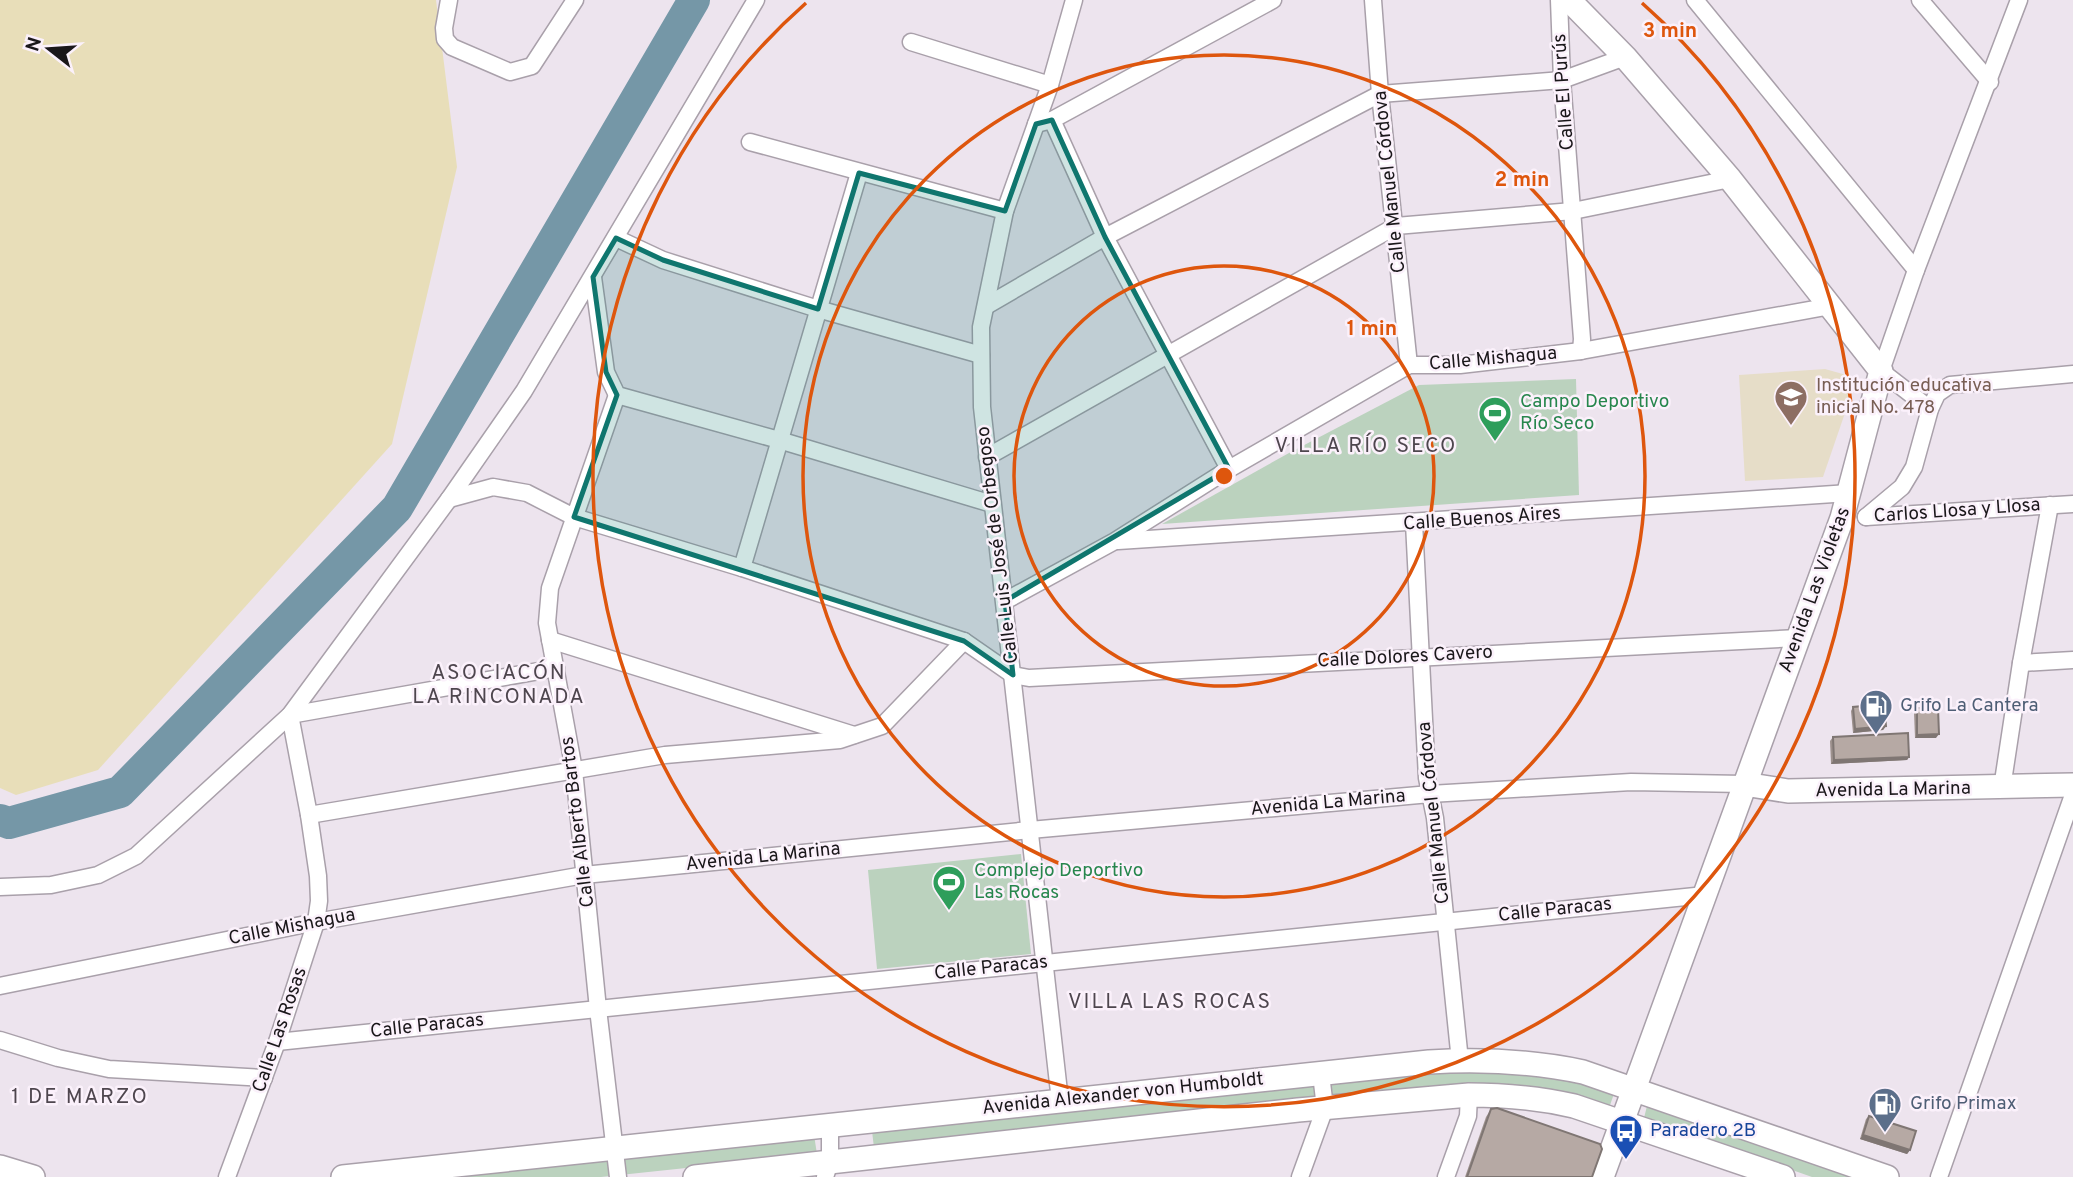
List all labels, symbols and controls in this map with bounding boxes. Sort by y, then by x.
north arrow [14,14,84,84]
text: 3 min [1643,18,1697,45]
street label: Calle El Purús [1548,33,1580,151]
text: N [21,35,48,55]
street label: Calle Manuel Córdova [1368,90,1412,274]
text: 2 min [1495,167,1549,194]
text: 1 min [1347,316,1397,343]
street label: Calle Mishagua [1428,341,1558,377]
place label: Institución educativa inicial No. 478 [1816,374,1992,420]
school or university icon: Institución educativa inicial No. 478 [1772,378,1810,427]
place label: Campo Deportivo Río Seco [1520,390,1669,436]
sports icon: Campo Deportivo Río Seco [1476,394,1514,443]
street label: Calle Luis José de Orbegoso [972,425,1024,665]
district label: VILLA RÍO SECO [1275,432,1457,460]
centre of rings [1212,464,1236,488]
street label: Carlos Llosa y Llosa [1873,493,2041,529]
street label: Calle Buenos Aires [1402,502,1562,536]
street label: Avenida Las Violetas [1774,504,1856,676]
street label: Calle Dolores Cavero [1317,640,1493,674]
district label: ASOCIACÓN LA RINCONADA [412,659,586,711]
fuel station icon: Grifo La Cantera [1857,687,1895,736]
place label: Grifo La Cantera [1900,694,2039,718]
street label: Calle Manuel Córdova [1412,721,1456,905]
street label: Calle Alberto Bartos [556,735,600,909]
street label: Avenida La Marina [1815,777,1971,803]
street label: Avenida La Marina [1249,784,1407,822]
street label: Avenida La Marina [684,837,842,877]
place label: Complejo Deportivo Las Rocas [974,859,1143,905]
sports icon: Complejo Deportivo Las Rocas [930,863,968,912]
street label: Calle Paracas [1497,892,1613,928]
street label: Calle Mishagua [227,903,357,951]
street label: Calle Paracas [933,950,1049,986]
street label: Calle Las Rosas [247,964,313,1096]
district label: VILLA LAS ROCAS [1068,989,1272,1016]
street label: Calle Paracas [369,1008,485,1044]
street label: Avenida Alexander von Humboldt [981,1067,1265,1121]
district label: 1 DE MARZO [11,1084,149,1111]
fuel station icon: Grifo Primax [1866,1085,1904,1134]
place label: Grifo Primax [1910,1092,2017,1116]
bus stop icon: Paradero 2B [1607,1112,1645,1161]
place label: Paradero 2B [1650,1119,1756,1143]

